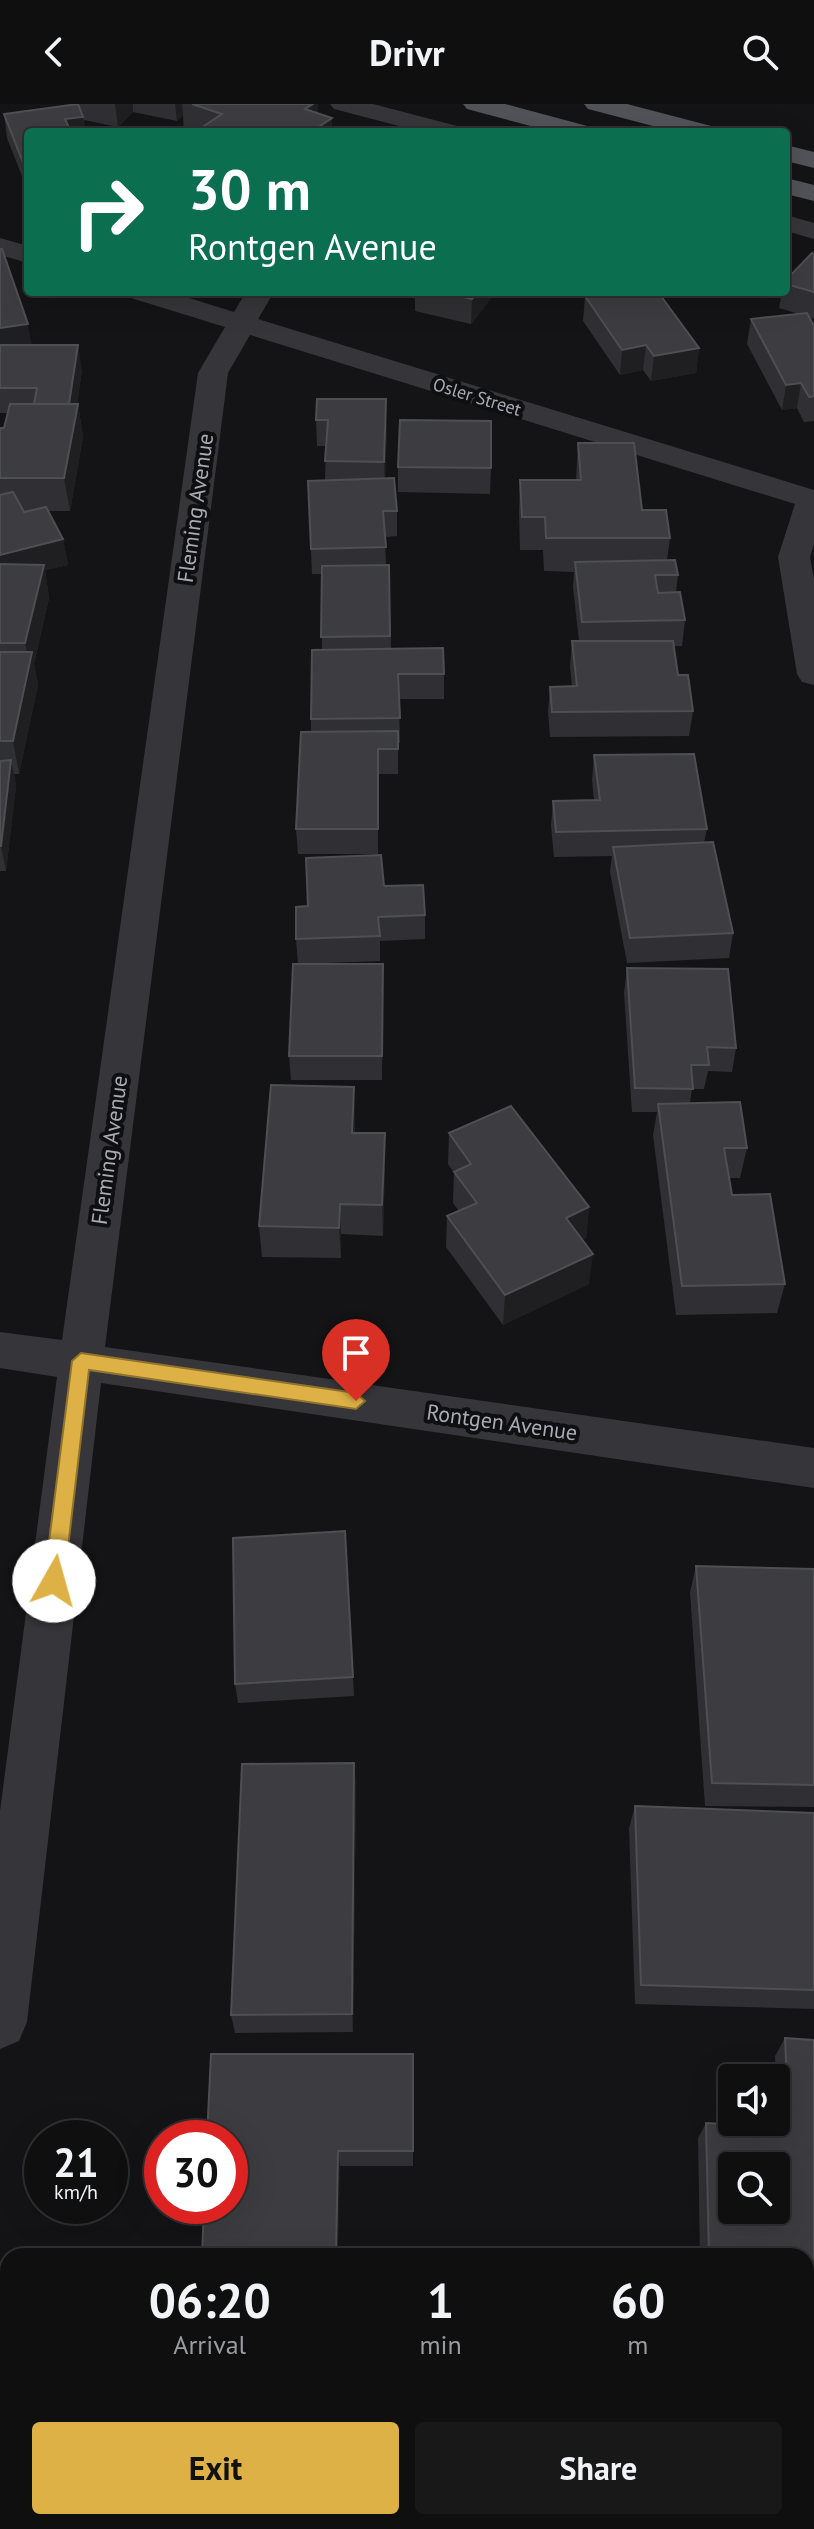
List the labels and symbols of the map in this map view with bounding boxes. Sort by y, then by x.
street label: Osler Street [430,372,524,421]
street label: Fleming Avenue [171,432,219,584]
street label: Fleming Avenue [85,1074,133,1226]
pin [322,1319,390,1401]
street label: Rontgen Avenue [425,1398,579,1446]
position arrow [12,1539,96,1623]
speed limit sign: 30 [144,2120,248,2224]

